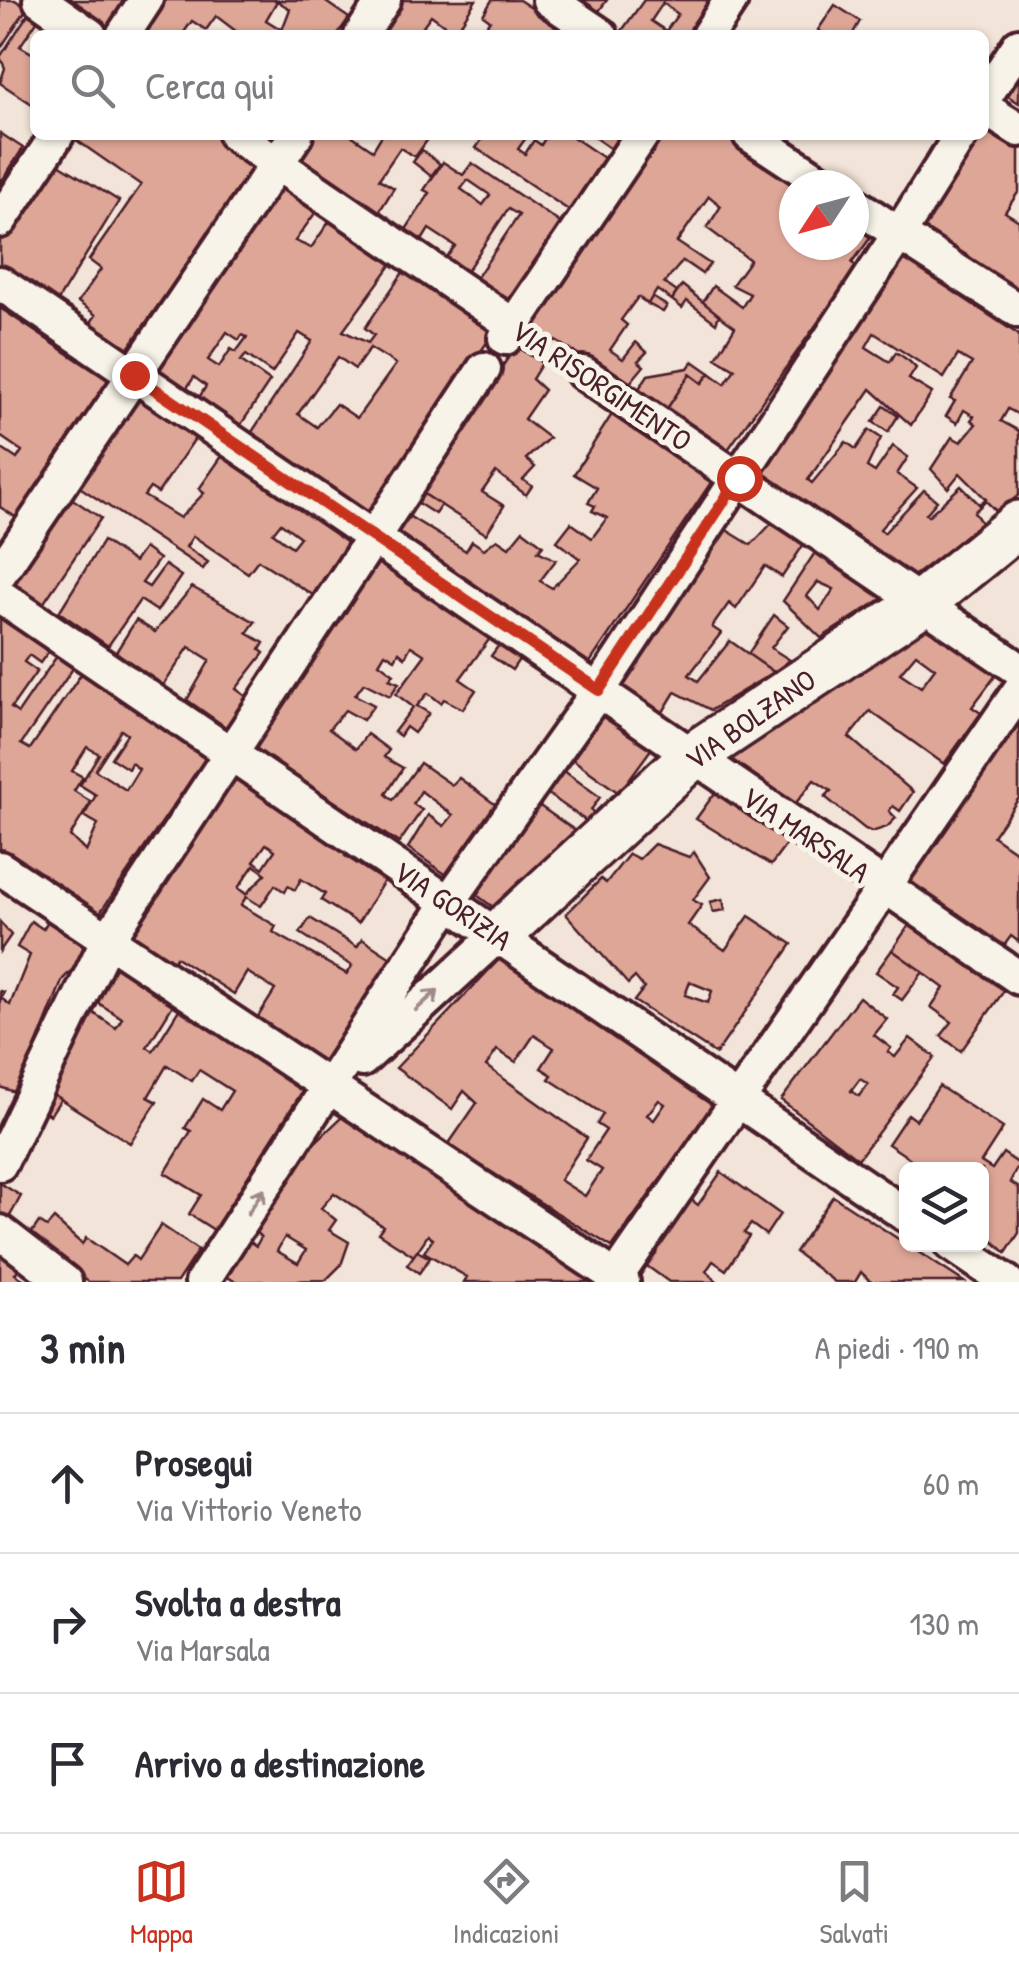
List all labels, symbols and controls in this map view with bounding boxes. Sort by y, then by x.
search box [30,30,989,140]
icon: search [65,58,120,113]
text: Cerca qui [145,59,275,111]
north arrow [779,170,869,260]
street label: VIA RISORGIMENTO [504,310,700,460]
route end [112,353,158,399]
route start [717,456,763,502]
street label: VIA BOLZANO [677,659,823,779]
street label: VIA MARSALA [734,777,878,892]
street label: VIA GORIZIA [386,851,520,959]
one-way arrow [414,989,439,1012]
map controls [899,1162,989,1252]
button: layers [899,1162,989,1252]
one-way arrow [245,1187,266,1215]
text: 3 min [40,1319,125,1376]
text: A piedi · 190 m [815,1326,979,1369]
text: Prosegui [135,1436,254,1488]
icon: ahead [40,1456,95,1511]
text: 60 m [923,1462,979,1505]
text: Via Vittorio Veneto [135,1488,362,1531]
text: Svolta a destra [135,1576,341,1628]
icon: right [40,1596,95,1651]
text: 130 m [910,1602,979,1645]
text: Via Marsala [135,1628,270,1671]
icon: arrive [40,1736,95,1791]
text: Arrivo a destinazione [135,1737,425,1789]
tab: Mappa [130,1854,193,1952]
tab: Indicazioni [453,1854,559,1952]
tab: Salvati [820,1854,889,1952]

